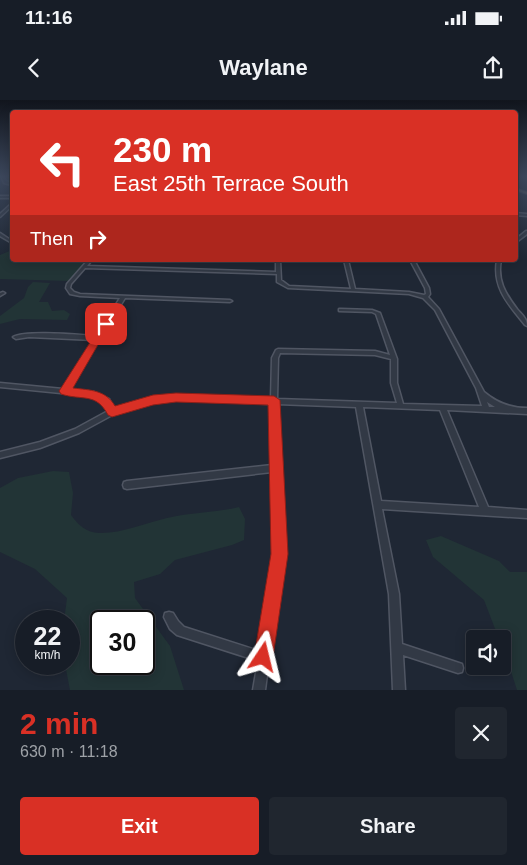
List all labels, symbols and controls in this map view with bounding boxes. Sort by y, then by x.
text: 11:16 [25,7,73,28]
icon: back [20,54,48,82]
icon: share [479,54,507,82]
text: Waylane [219,55,308,80]
icon: left [30,130,95,195]
text: 230 m [113,130,212,169]
text: East 25th Terrace South [113,171,349,196]
icon: right [83,225,111,253]
text: Then [30,228,73,249]
pin [85,303,127,345]
icon: arrive [92,310,120,338]
speed limit sign: 30 [90,610,155,675]
text: 22 [34,622,61,650]
position arrow [236,630,288,682]
map controls [466,630,511,675]
button: sound [466,630,511,675]
text: km/h [34,648,61,662]
text: 2 min [20,707,98,740]
button: close [455,707,507,759]
text: 630 m · 11:18 [20,743,118,760]
button: Exit [20,797,259,855]
button: Share [269,797,507,855]

